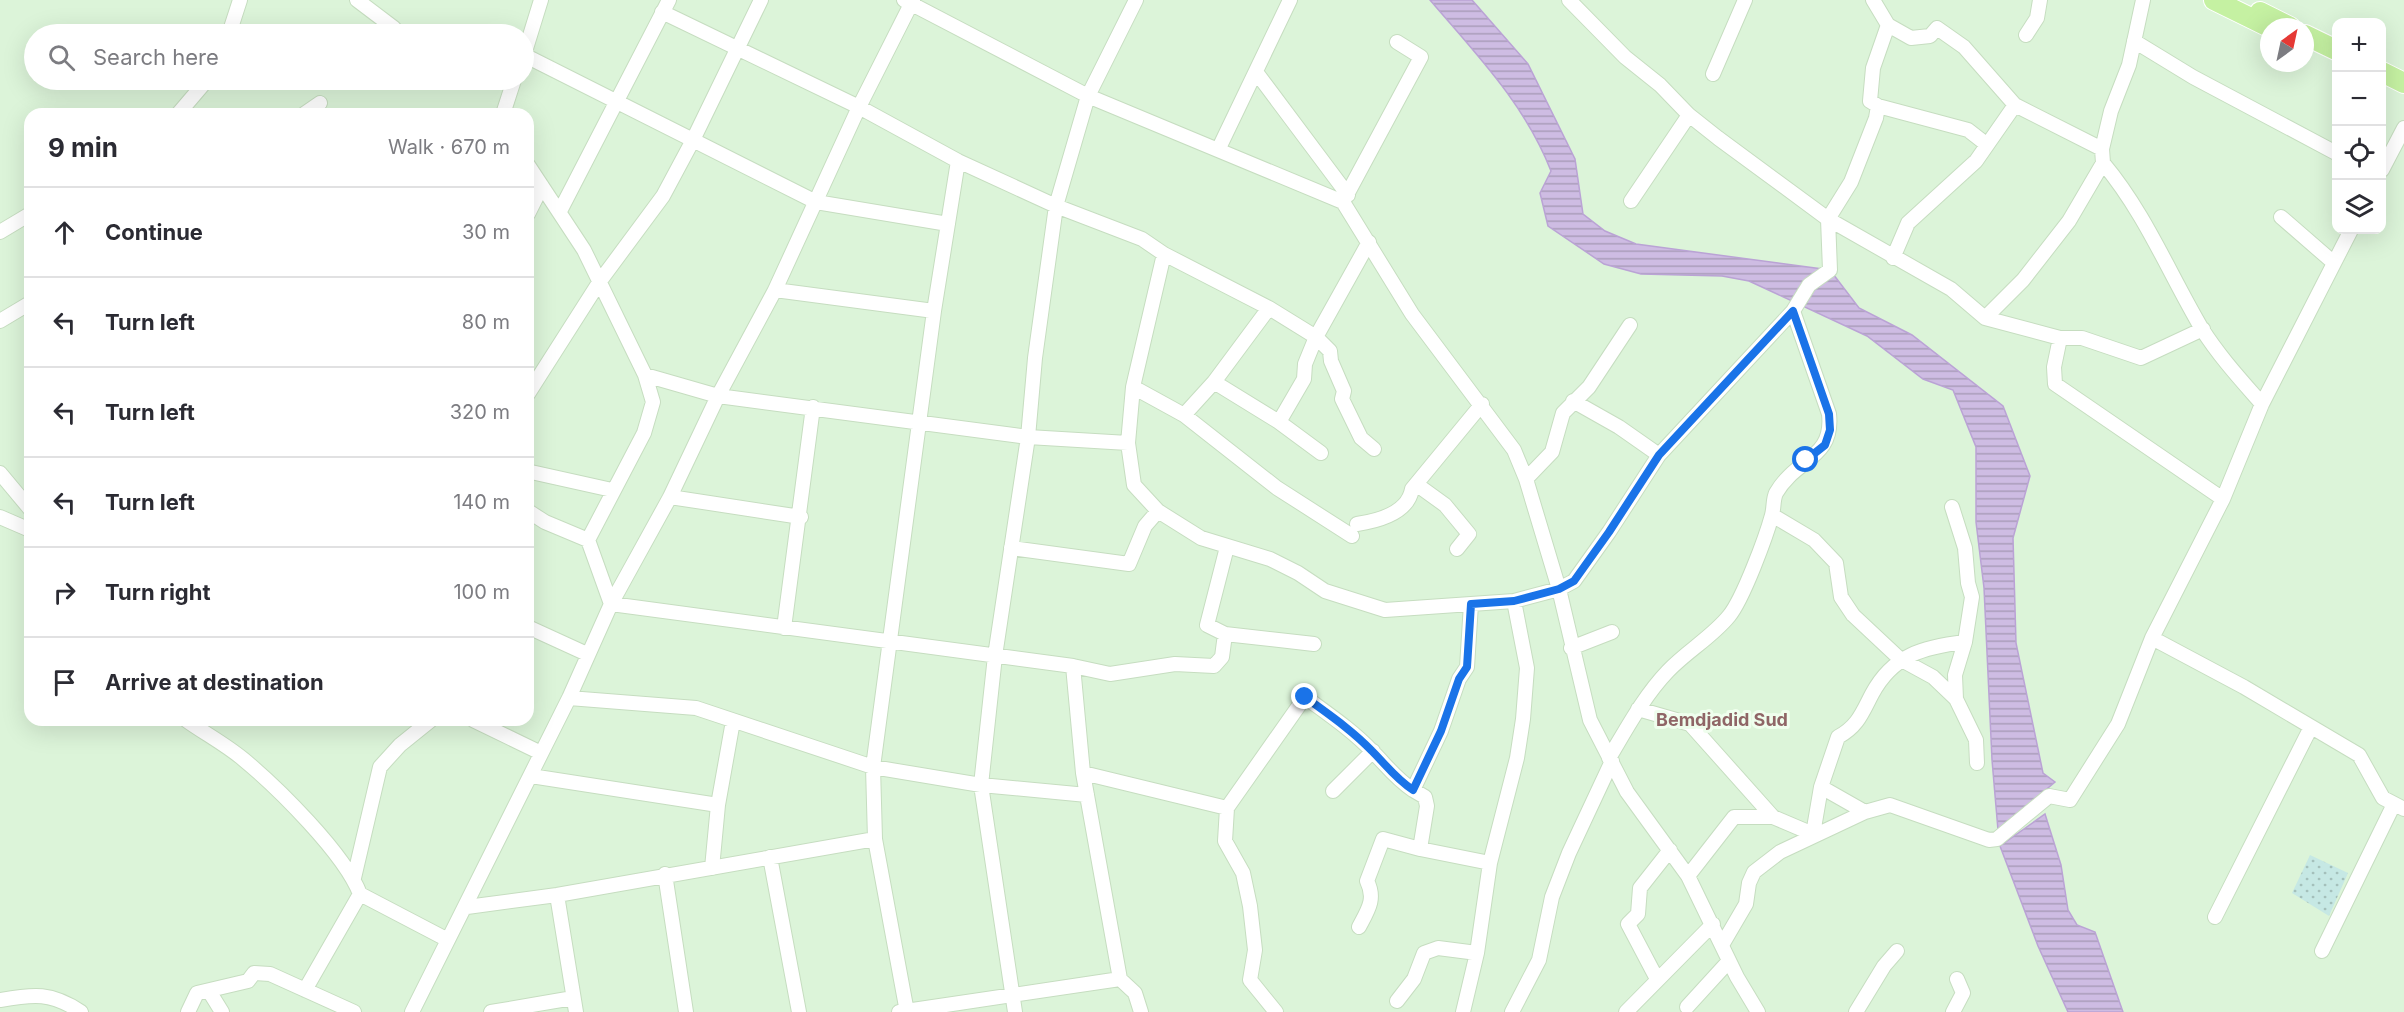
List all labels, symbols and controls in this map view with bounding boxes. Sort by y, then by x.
north arrow [2260,18,2314,72]
map controls [2332,18,2386,234]
button: + [2332,18,2386,72]
search box [24,24,534,90]
icon: search [45,41,78,74]
text: Search here [93,44,219,70]
button: − [2332,72,2386,126]
button: locate [2332,126,2386,180]
text: 9 min [48,132,118,163]
text: Walk · 670 m [388,135,510,159]
button: layers [2332,180,2386,234]
icon: ahead [48,216,81,249]
text: Continue [105,219,203,245]
text: 30 m [462,220,510,244]
icon: left [48,306,81,339]
text: Turn left [105,309,195,335]
text: 80 m [462,310,510,334]
icon: left [48,396,81,429]
text: Turn left [105,399,195,425]
text: 320 m [450,400,510,424]
route start [1792,446,1818,472]
icon: left [48,486,81,519]
text: Turn left [105,489,195,515]
text: 140 m [453,490,510,514]
icon: right [48,576,81,609]
text: Turn right [105,579,211,605]
text: 100 m [453,580,510,604]
icon: arrive [48,666,81,699]
text: Arrive at destination [105,669,324,695]
route end [1291,683,1317,709]
district label: Bemdjadid Sud [1656,709,1788,730]

